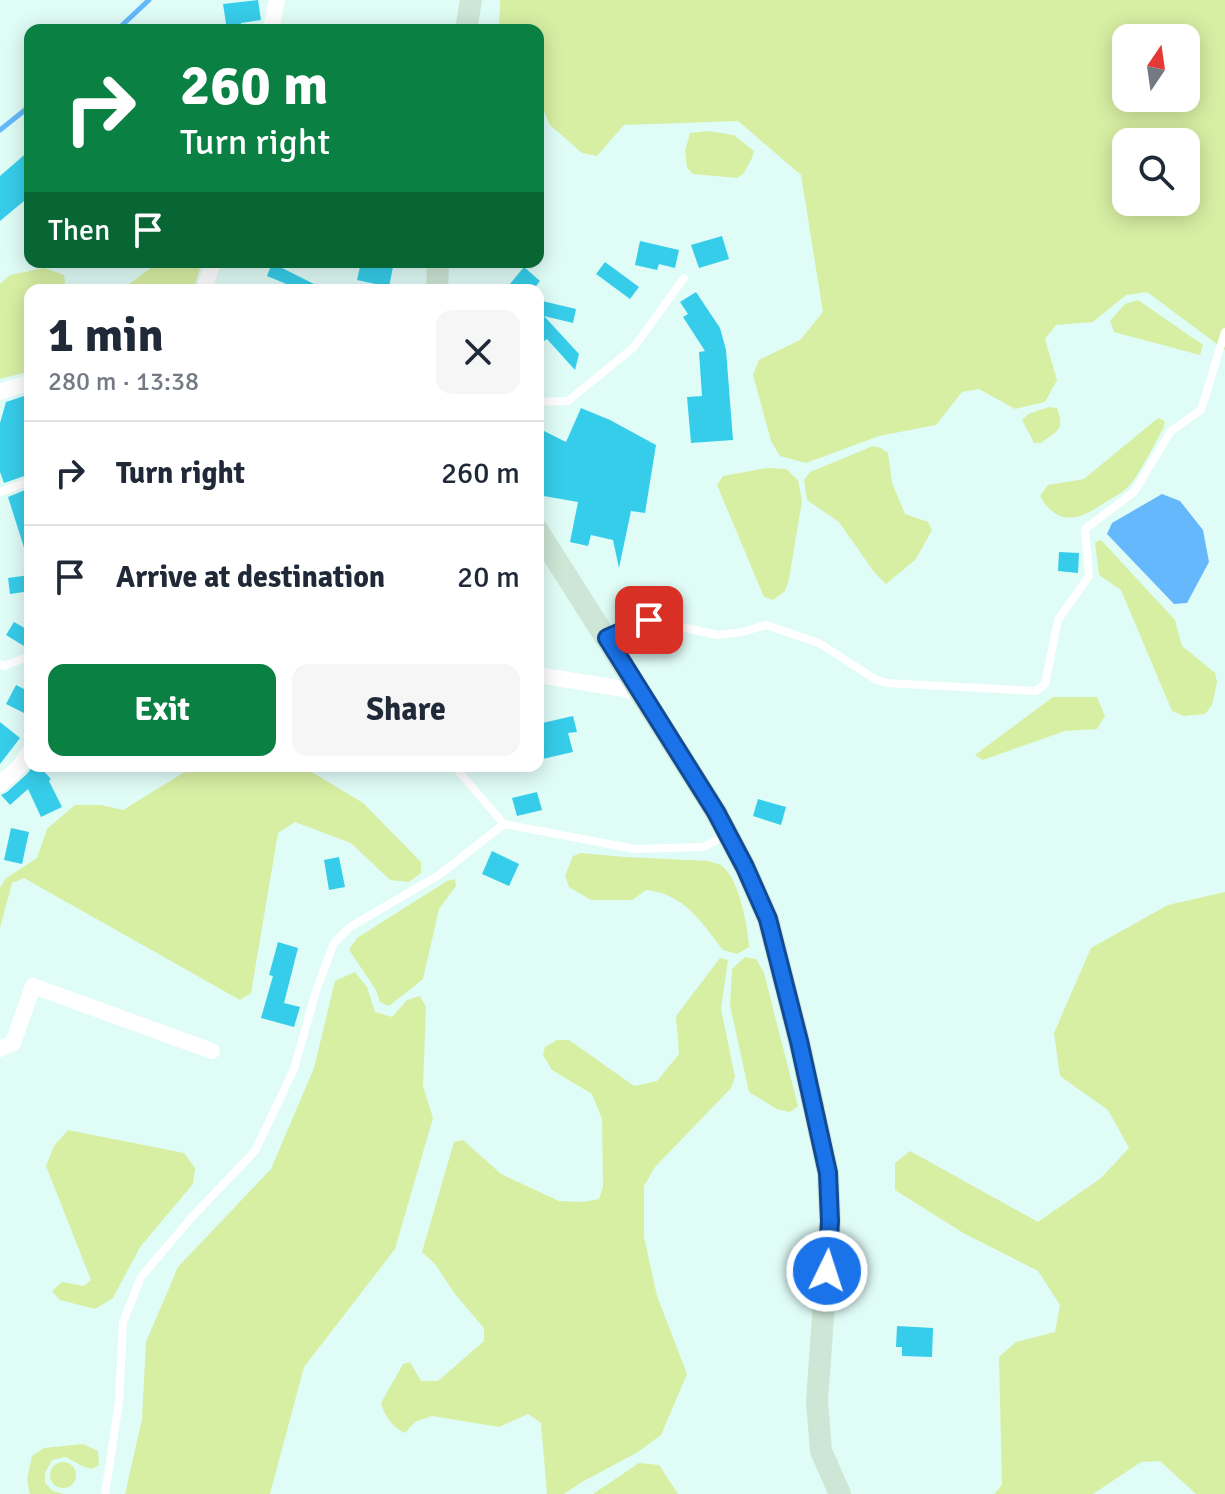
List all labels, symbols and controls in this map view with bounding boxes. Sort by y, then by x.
north arrow [1112,24,1200,112]
map controls [1112,24,1200,216]
text: 260 m [180,51,328,120]
icon: right [48,56,152,160]
text: Turn right [180,120,330,165]
button: search [1112,128,1200,216]
icon: arrive [126,208,170,252]
text: Then [48,212,110,249]
text: 1 min [48,306,164,365]
button: close [436,310,520,394]
text: 280 m · 13:38 [48,366,199,398]
icon: right [48,451,92,495]
text: Turn right [116,455,245,492]
text: 260 m [441,455,520,492]
icon: arrive [48,555,92,599]
text: Arrive at destination [116,559,385,596]
text: 20 m [457,559,520,596]
pin [615,586,683,654]
icon: arrive [627,598,671,642]
button: Exit [48,664,276,756]
button: Share [292,664,520,756]
position arrow [785,1229,869,1313]

